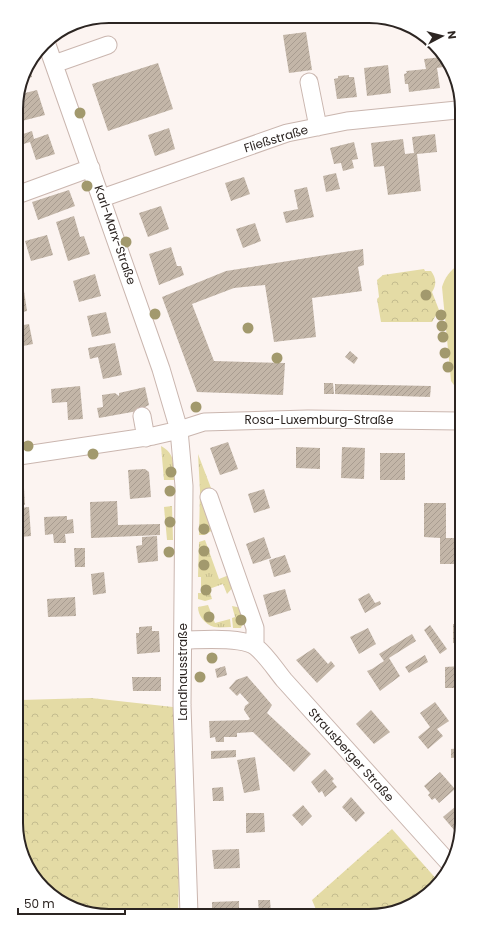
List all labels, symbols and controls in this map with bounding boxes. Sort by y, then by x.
north arrow [422,16,462,56]
text: N [443,30,460,40]
street label: Fließstraße [242,121,310,156]
street label: Karl-Marx-Straße [90,183,140,287]
street label: Rosa-Luxemburg-Straße [245,411,393,428]
street label: Landhausstraße [174,623,191,721]
street label: Strausberger Straße [305,704,398,805]
scale bar [18,890,125,916]
text: 50 m [24,895,55,912]

